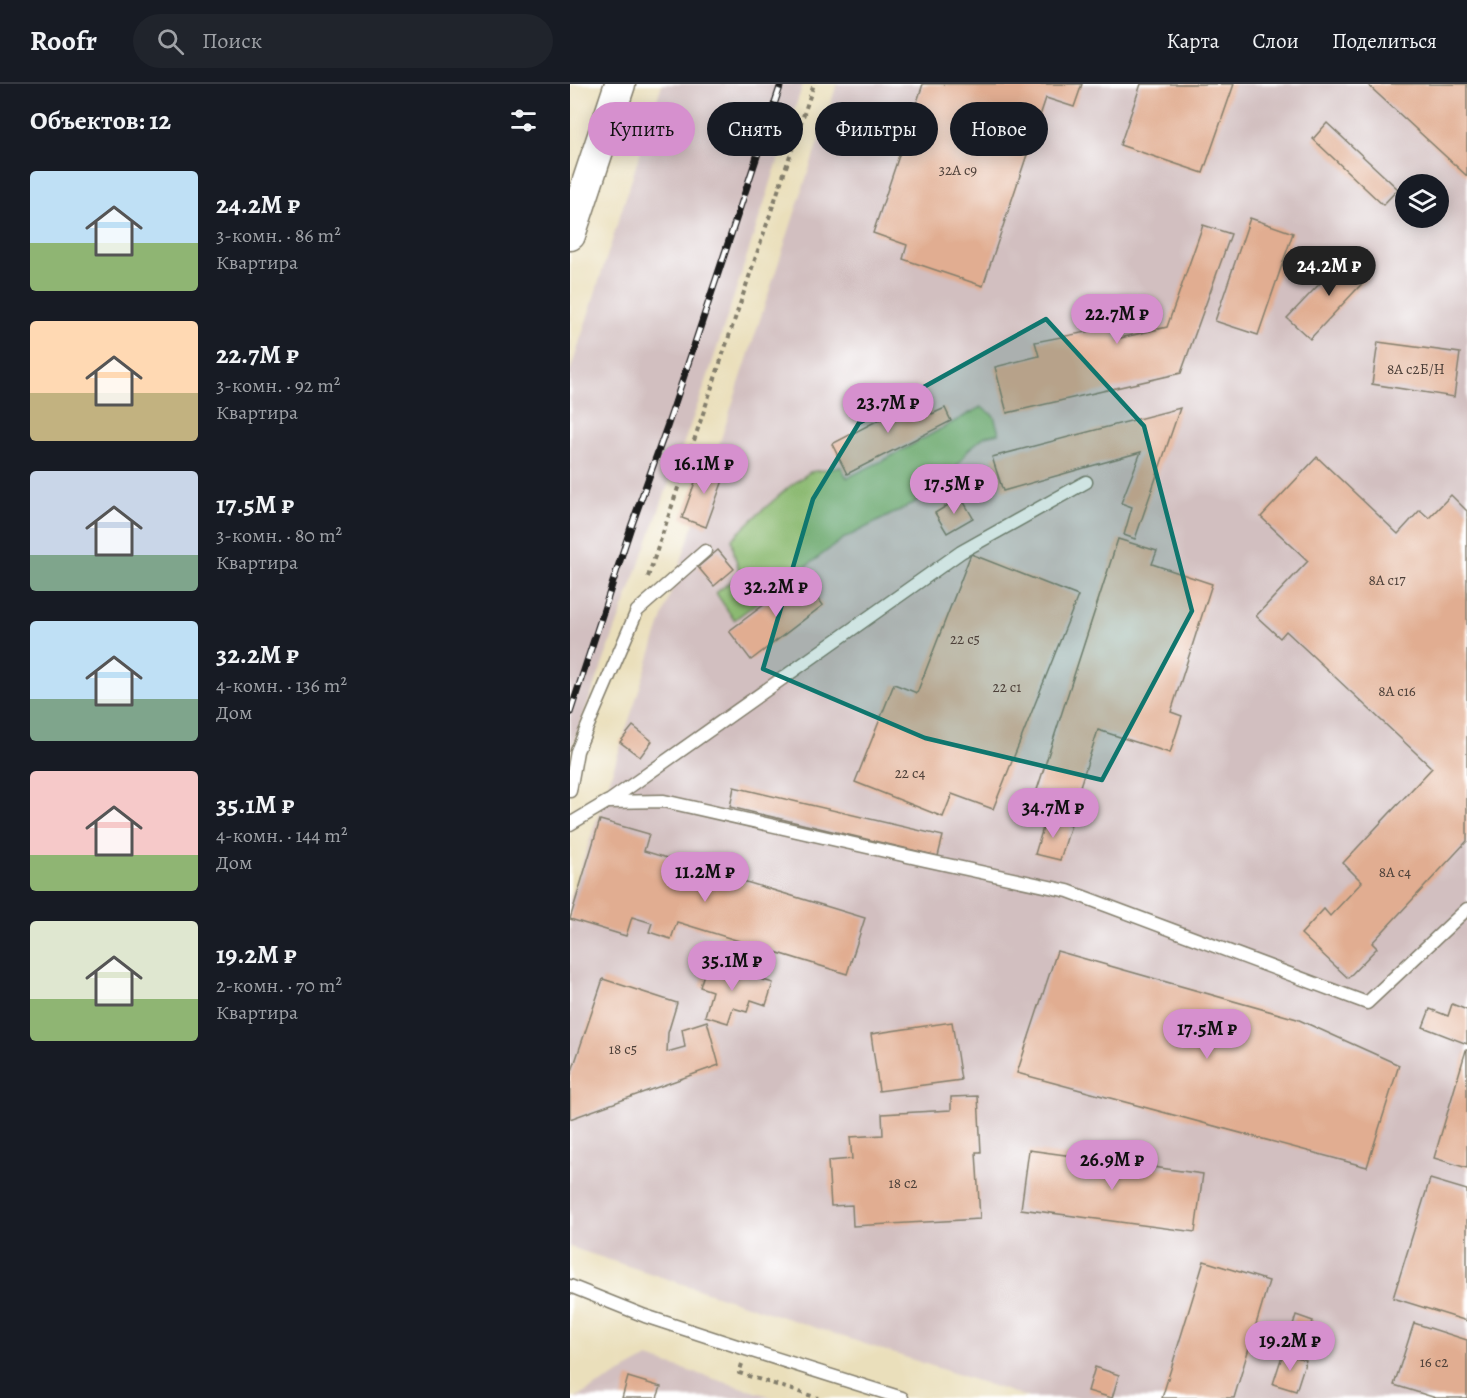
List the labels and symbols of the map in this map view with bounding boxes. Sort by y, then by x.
house number: 32А с9 [939,160,977,180]
pin: 24.2M ₽ [1274,246,1384,297]
pin: 22.7M ₽ [1062,294,1172,345]
house number: 8А с2Б/Н [1387,359,1445,379]
pin: 23.7M ₽ [833,383,943,434]
pin: 16.1M ₽ [649,444,759,495]
pin: 17.5M ₽ [899,464,1009,515]
pin: 32.2M ₽ [721,567,831,618]
house number: 8А с17 [1369,570,1406,590]
house number: 22 с5 [950,629,980,649]
house number: 22 с1 [993,677,1021,697]
house number: 8А с16 [1378,681,1416,701]
house number: 22 с4 [895,763,925,783]
pin: 34.7M ₽ [998,788,1108,839]
pin: 11.2M ₽ [650,852,760,903]
house number: 8А с4 [1379,862,1411,882]
pin: 35.1M ₽ [677,941,787,992]
pin: 17.5M ₽ [1152,1009,1262,1060]
house number: 18 с5 [609,1039,637,1059]
pin: 26.9M ₽ [1057,1140,1167,1191]
house number: 18 с2 [889,1173,918,1193]
pin: 19.2M ₽ [1235,1321,1345,1372]
house number: 16 с2 [1420,1352,1448,1372]

